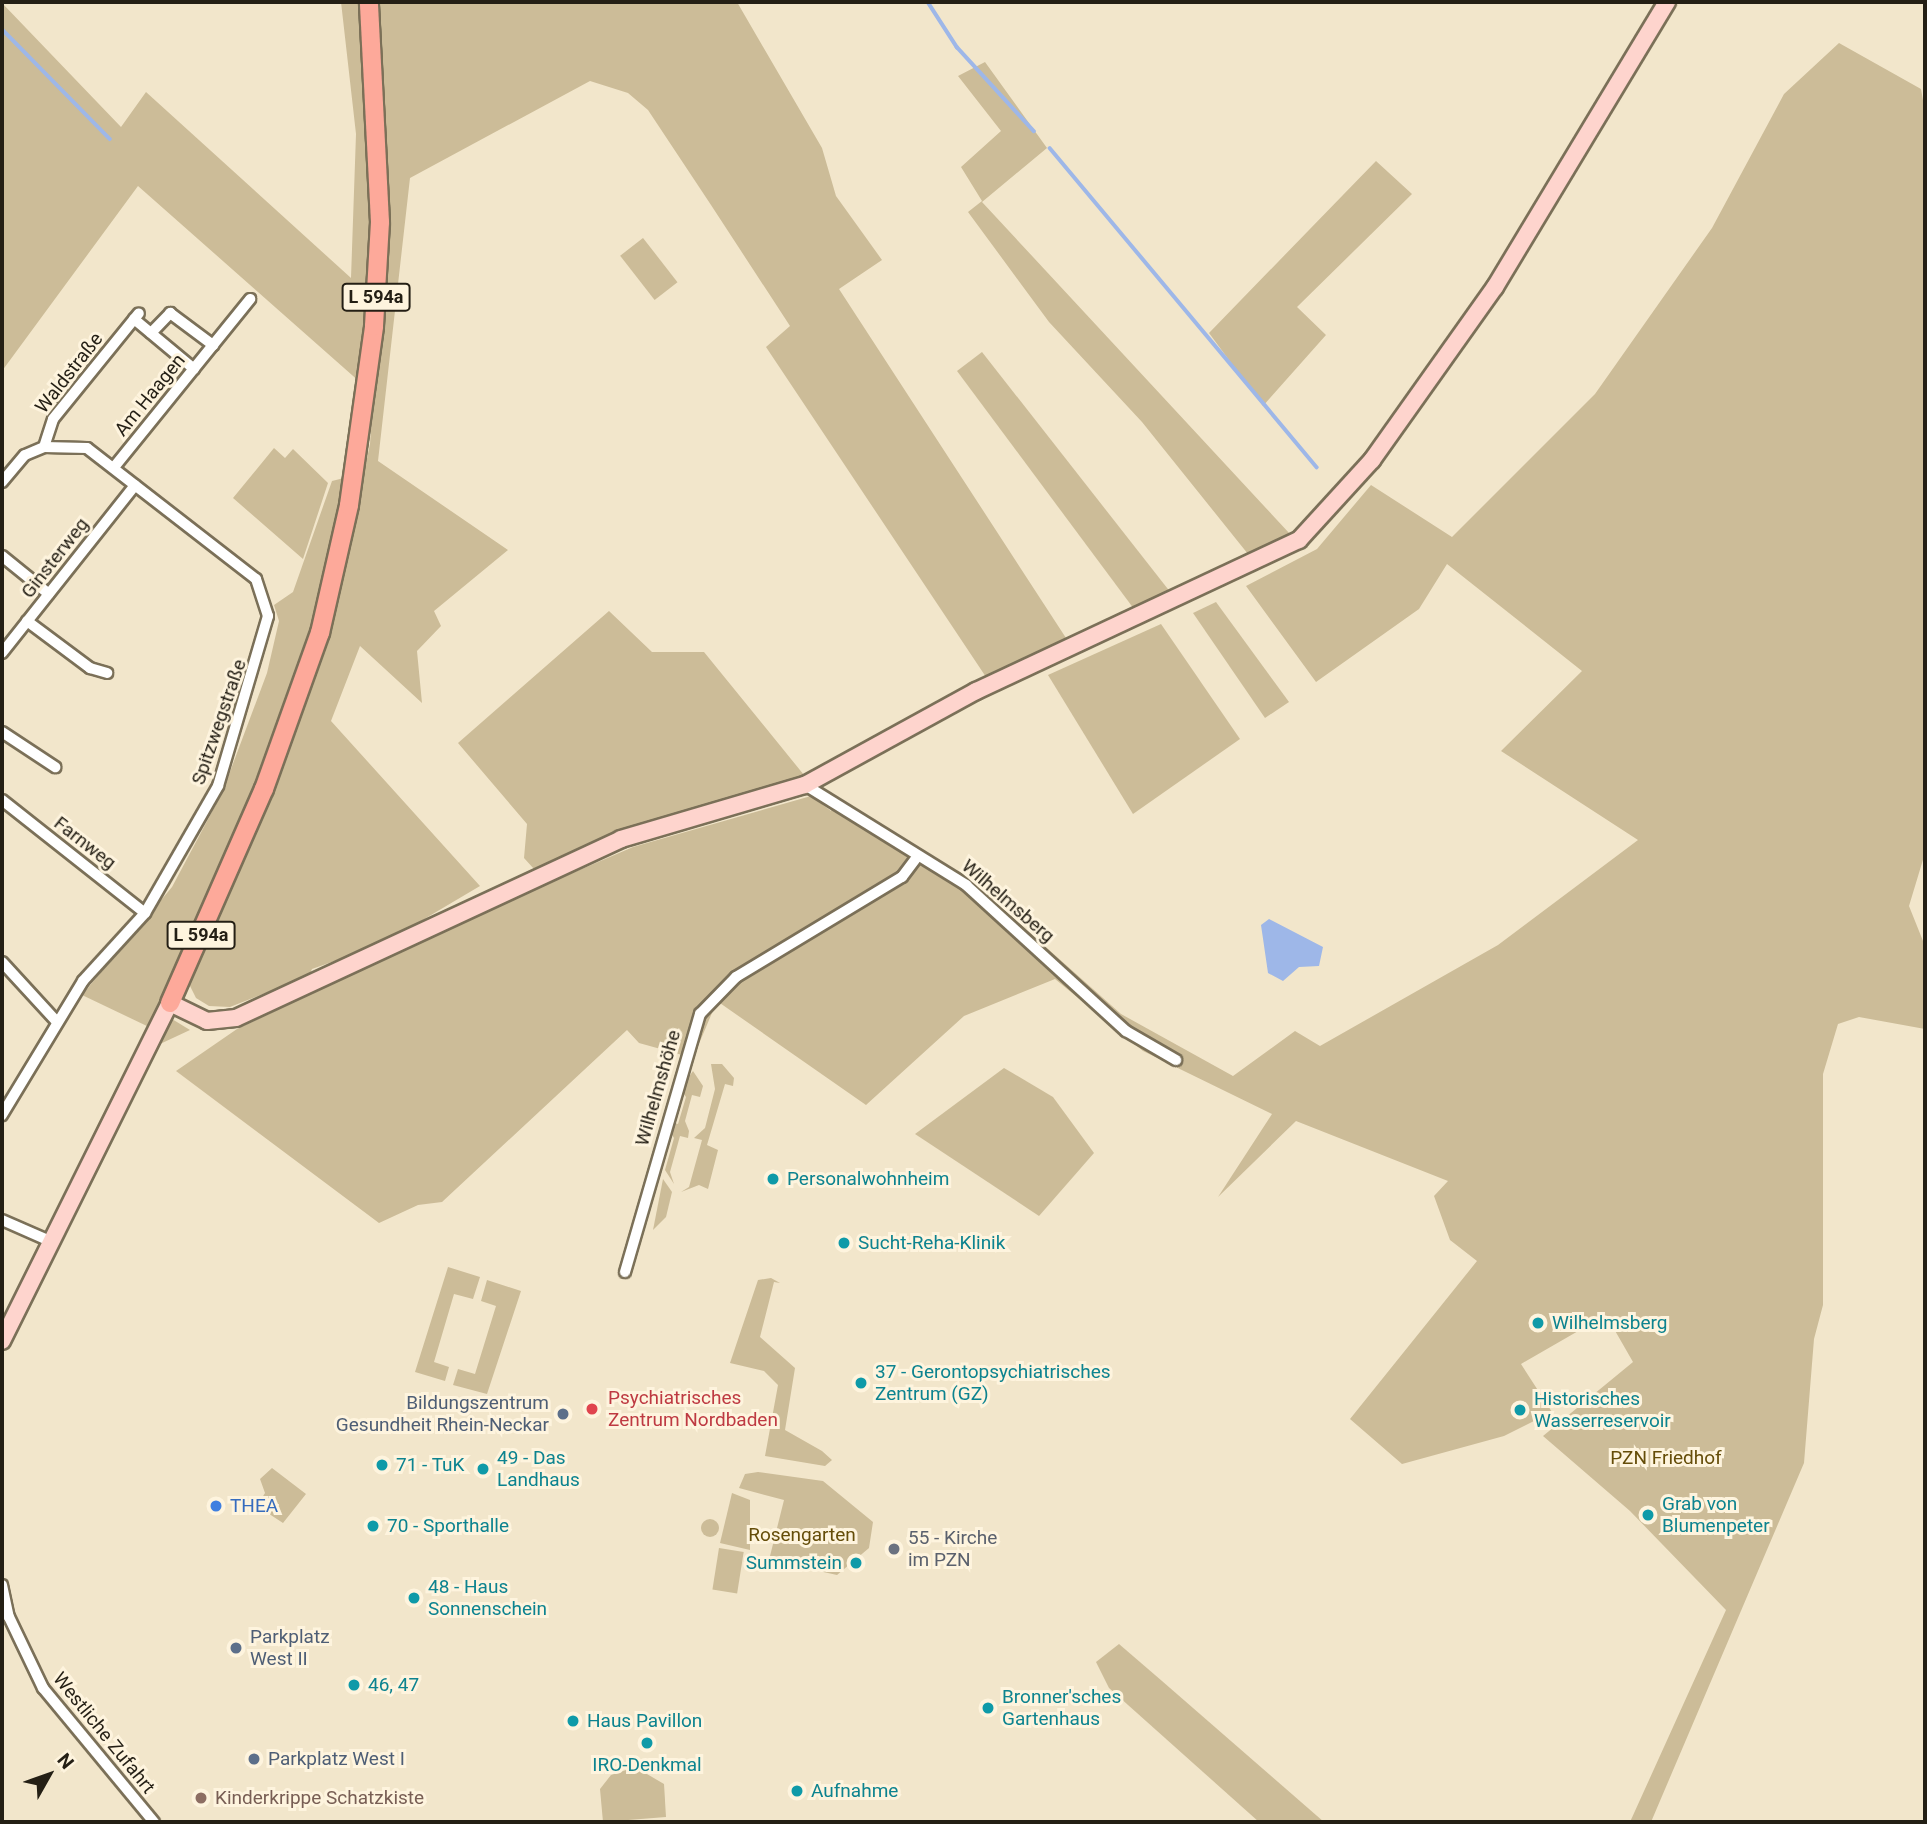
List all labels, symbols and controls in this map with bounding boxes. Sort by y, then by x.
road number: L 594a [341,282,411,312]
street label: Waldstraße [30,328,108,418]
street label: Am Haagen [110,349,190,441]
street label: Ginsterweg [17,513,93,603]
street label: Spitzwegstraße [187,656,251,788]
street label: Farnweg [49,812,121,874]
street label: Wilhelmsberg [957,855,1059,947]
road number: L 594a [166,920,236,950]
street label: Wilhelmshöhe [631,1027,685,1149]
place label: Personalwohnheim [787,1168,949,1190]
marker: Personalwohnheim [765,1171,781,1187]
place label: Sucht-Reha-Klinik [858,1232,1005,1254]
marker: Sucht-Reha-Klinik [836,1235,852,1251]
place label: Wilhelmsberg [1552,1312,1667,1334]
marker: Wilhelmsberg [1530,1315,1546,1331]
place label: 37 - Gerontopsychiatrisches Zentrum (GZ) [875,1361,1111,1405]
marker: 37 - Gerontopsychiatrisches Zentrum (GZ) [853,1375,869,1391]
place label: Psychiatrisches Zentrum Nordbaden [608,1387,778,1431]
place label: Historisches Wasserreservoir [1534,1388,1671,1432]
place label: Bildungszentrum Gesundheit Rhein-Neckar [336,1392,549,1436]
marker: Psychiatrisches Zentrum Nordbaden [582,1399,602,1419]
marker: Historisches Wasserreservoir [1512,1402,1528,1418]
marker: Bildungszentrum Gesundheit Rhein-Neckar [555,1406,571,1422]
place label: 49 - Das Landhaus [497,1447,580,1491]
park label: PZN Friedhof [1610,1447,1722,1469]
place label: 71 - TuK [396,1454,465,1476]
marker: 71 - TuK [374,1457,390,1473]
marker: 49 - Das Landhaus [475,1461,491,1477]
place label: Grab von Blumenpeter [1662,1493,1770,1537]
place label: THEA [230,1495,278,1517]
marker: THEA [208,1498,224,1514]
marker: Grab von Blumenpeter [1640,1507,1656,1523]
place label: 70 - Sporthalle [387,1515,509,1537]
marker: 70 - Sporthalle [365,1518,381,1534]
park label: Rosengarten [748,1524,856,1546]
place label: 55 - Kirche im PZN [908,1527,997,1571]
marker: 55 - Kirche im PZN [886,1541,902,1557]
place label: Summstein [746,1552,842,1574]
marker: Summstein [848,1555,864,1571]
place label: 48 - Haus Sonnenschein [428,1576,547,1620]
marker: 48 - Haus Sonnenschein [406,1590,422,1606]
place label: Parkplatz West II [250,1626,330,1670]
marker: Parkplatz West II [228,1640,244,1656]
street label: Westliche Zufahrt [48,1668,160,1798]
place label: 46, 47 [368,1674,419,1696]
marker: 46, 47 [346,1677,362,1693]
place label: Bronner'sches Gartenhaus [1002,1686,1121,1730]
marker: Bronner'sches Gartenhaus [980,1700,996,1716]
place label: Haus Pavillon [587,1710,702,1732]
marker: Haus Pavillon [565,1713,581,1729]
marker: IRO-Denkmal [639,1735,655,1751]
north arrow [14,1740,84,1810]
place label: Parkplatz West I [268,1748,405,1770]
text: N [52,1749,79,1774]
marker: Parkplatz West I [246,1751,262,1767]
place label: IRO-Denkmal [592,1754,702,1776]
place label: Aufnahme [811,1780,898,1802]
marker: Aufnahme [789,1783,805,1799]
place label: Kinderkrippe Schatzkiste [215,1787,424,1809]
marker: Kinderkrippe Schatzkiste [193,1790,209,1806]

